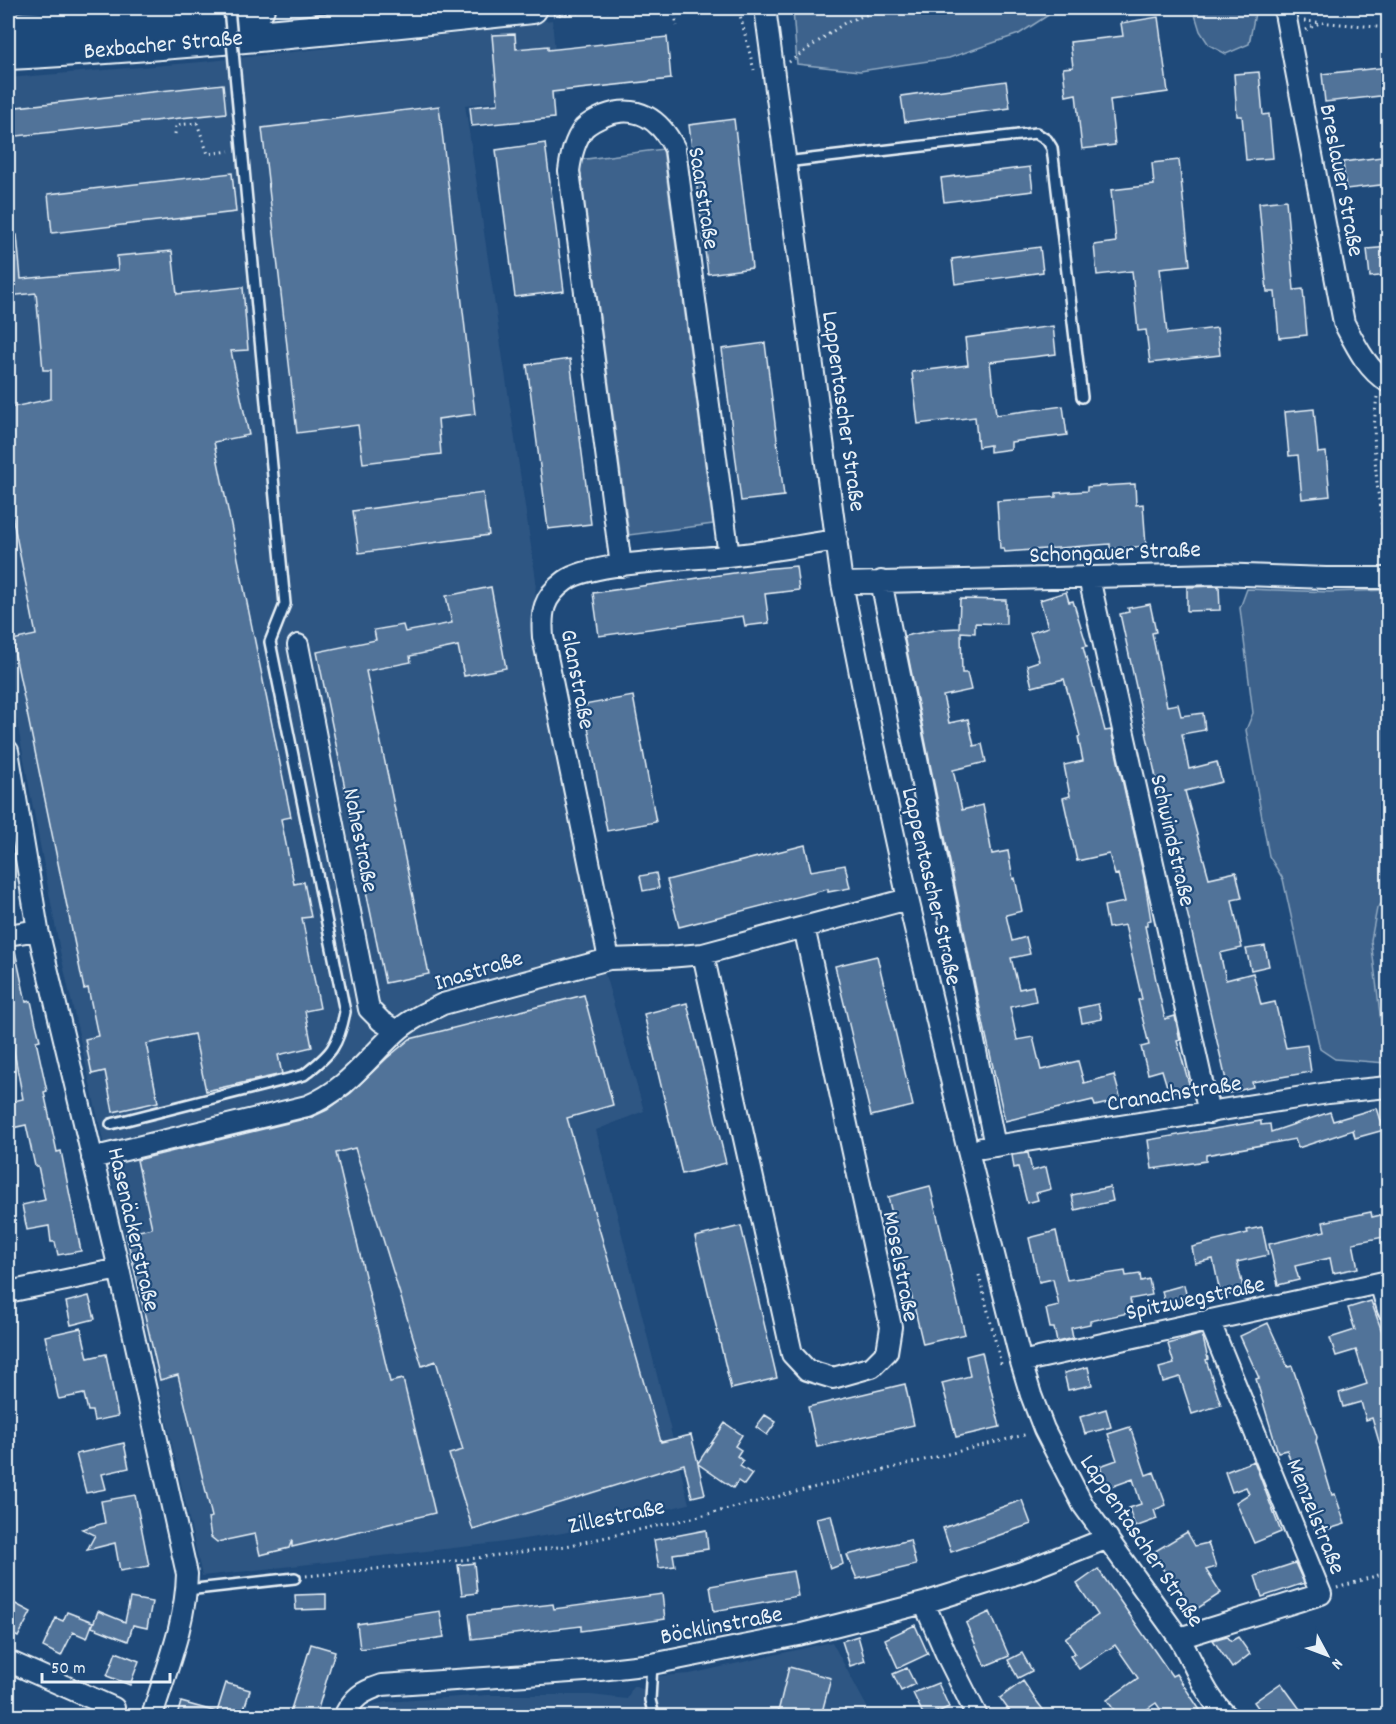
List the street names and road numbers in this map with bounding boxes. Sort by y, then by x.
street label: Bexbacher Straße [82,22,244,70]
street label: Breslauer Straße [1309,101,1372,260]
street label: Saarstraße [677,145,727,252]
street label: Lappentascher Straße [811,309,873,514]
street label: Schongauer Straße [1029,534,1201,574]
street label: Glanstraße [550,627,602,733]
street label: Schwindstraße [1139,771,1203,910]
street label: Lappentascher Straße [891,784,969,989]
street label: Nahestraße [332,785,386,896]
street label: Inastraße [430,942,527,1001]
street label: Cranachstraße [1105,1068,1244,1122]
street label: Hasenäckerstraße [97,1144,167,1315]
street label: Moselstraße [872,1208,926,1325]
street label: Spitzwegstraße [1123,1269,1268,1331]
street label: Lappentascher Straße [1070,1448,1211,1635]
street label: Menzelstraße [1276,1454,1353,1580]
street label: Zillestraße [565,1491,668,1545]
street label: Böcklinstraße [658,1598,786,1655]

